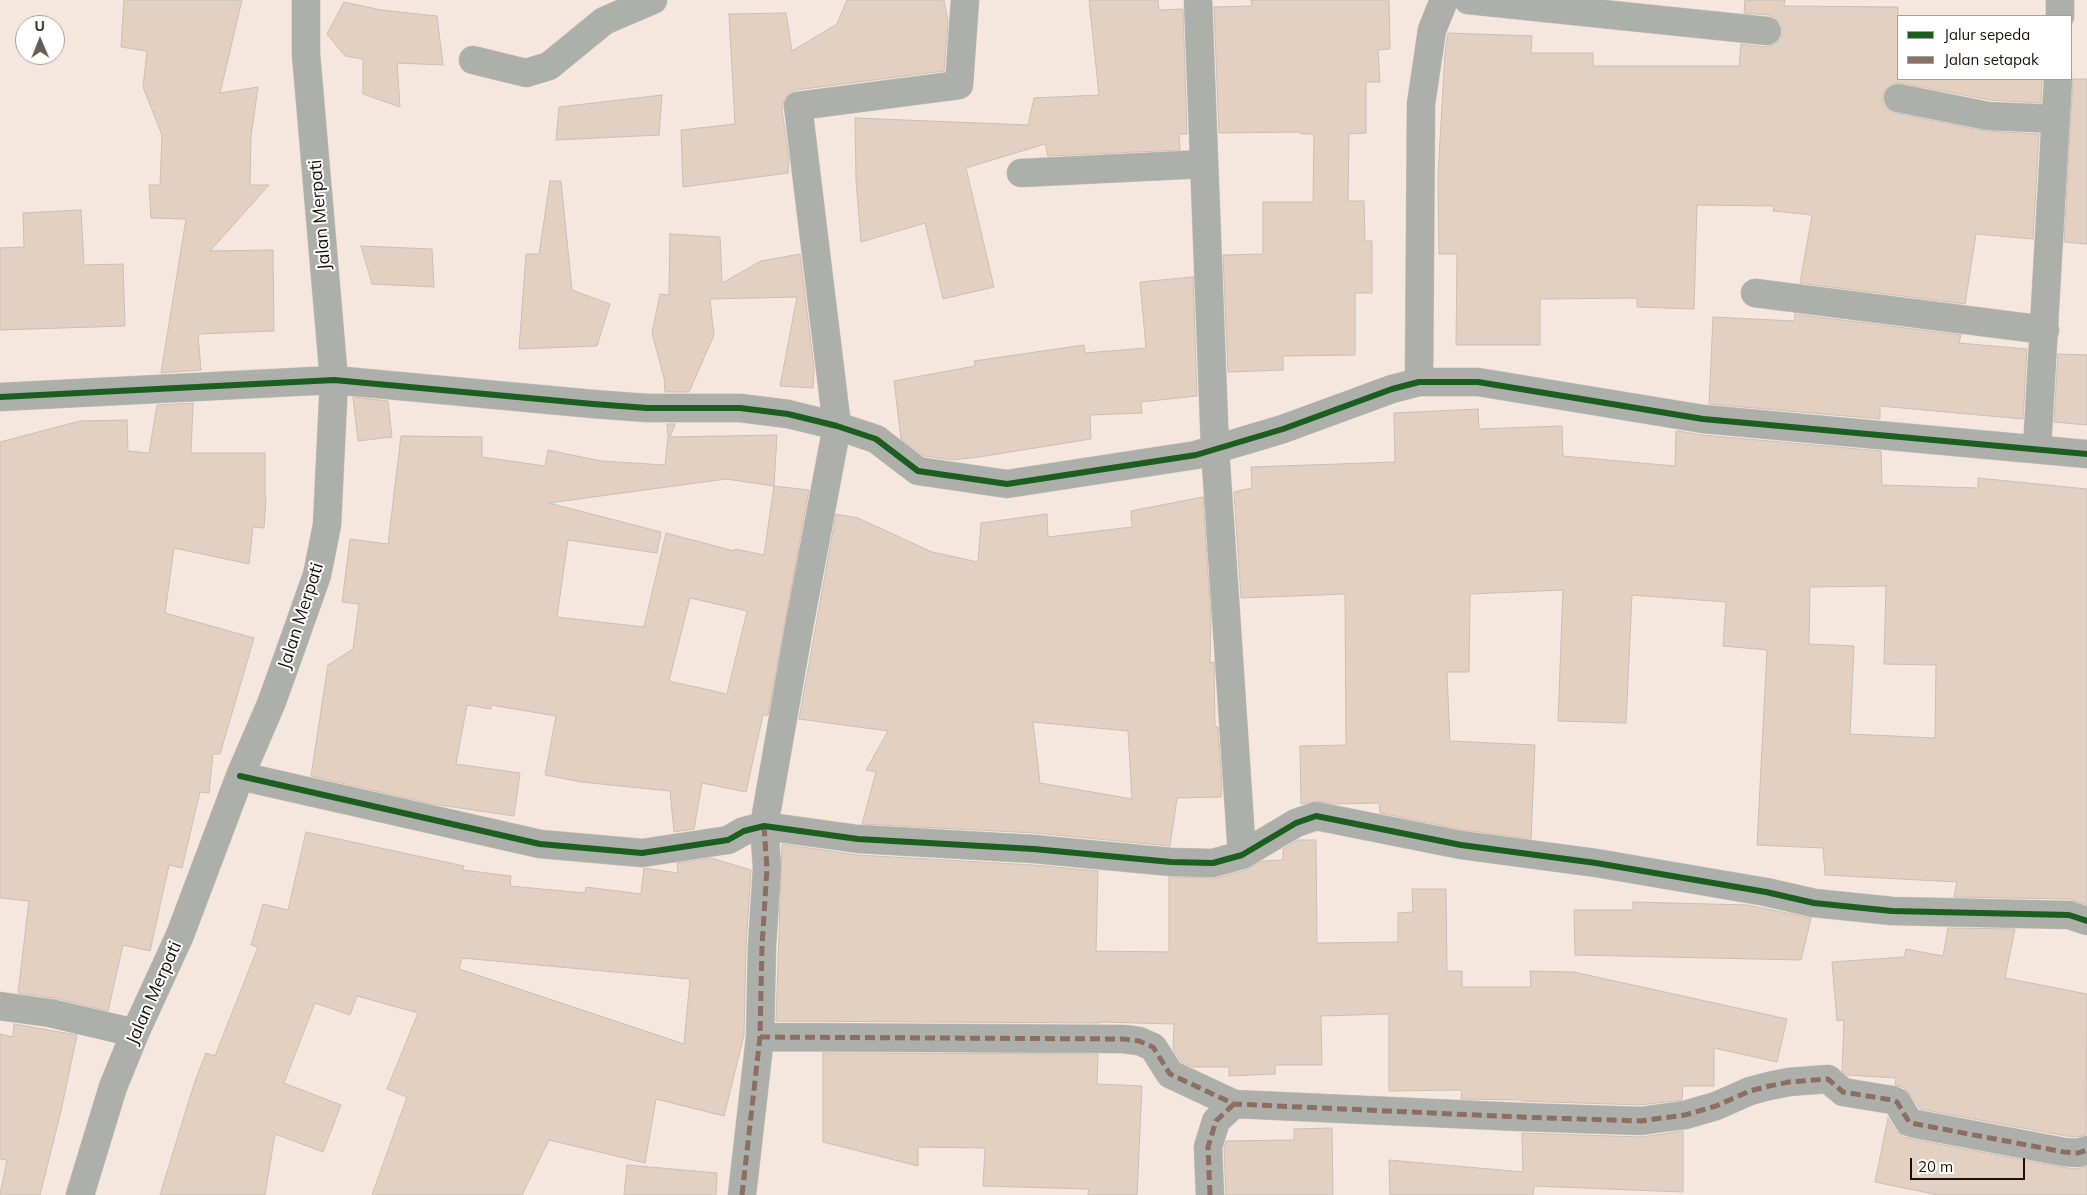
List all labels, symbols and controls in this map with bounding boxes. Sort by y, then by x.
north arrow [15,15,65,65]
legend [1897,15,2072,80]
text: U [34,17,45,35]
text: Jalur sepeda [1944,25,2030,44]
text: Jalan setapak [1944,50,2039,69]
street label: Jalan Merpati [304,159,336,271]
street label: Jalan Merpati [274,560,328,672]
street label: Jalan Merpati [122,938,186,1048]
scale bar [1912,1148,2027,1180]
text: 20 m [1918,1157,1953,1176]

